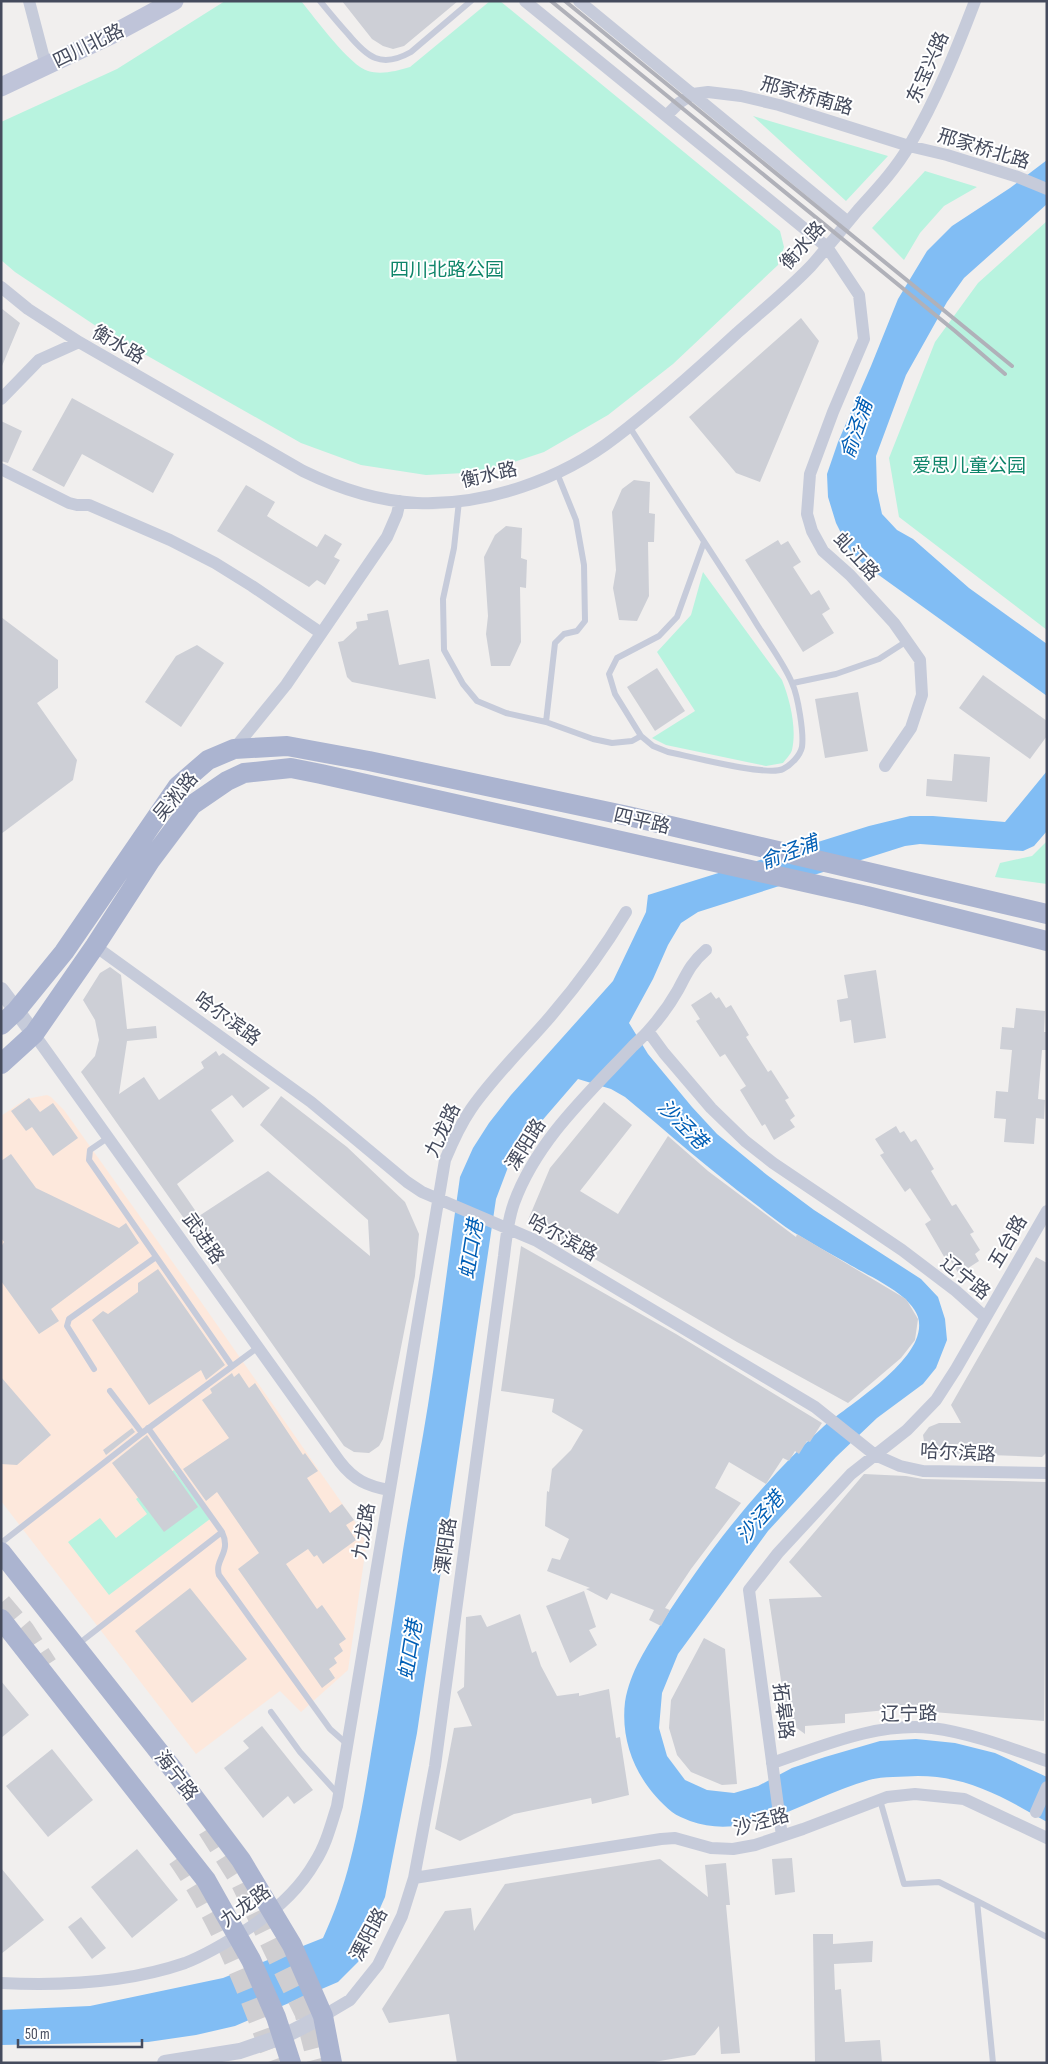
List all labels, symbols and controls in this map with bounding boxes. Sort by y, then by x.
street label: 四川北路 [49,19,128,73]
street label: 东宝兴路 [902,28,954,107]
street label: 邢家桥南路 [758,72,855,121]
street label: 邢家桥北路 [935,125,1032,174]
street label: 衡水路 [775,217,831,275]
park label: 四川北路公园 [390,259,504,282]
street label: 衡水路 [88,321,149,370]
water label: 俞泾浦 [836,394,879,462]
park label: 爱思儿童公园 [912,455,1026,478]
street label: 衡水路 [459,458,520,493]
street label: 虬江路 [828,528,884,586]
street label: 吴淞路 [149,768,203,826]
street label: 四平路 [611,804,672,839]
water label: 俞泾浦 [757,830,824,875]
street label: 哈尔滨路 [190,988,265,1051]
water label: 沙泾港 [653,1095,714,1157]
street label: 九龙路 [421,1100,466,1161]
street label: 溧阳路 [501,1115,551,1175]
street label: 武进路 [177,1209,229,1269]
street label: 哈尔滨路 [523,1210,601,1267]
street label: 五台路 [984,1211,1033,1272]
water label: 虹口港 [455,1215,489,1281]
street label: 辽宁路 [936,1251,994,1305]
street label: 哈尔滨路 [919,1440,996,1467]
water label: 沙泾港 [732,1485,791,1548]
street label: 九龙路 [349,1501,380,1561]
street label: 溧阳路 [431,1516,462,1576]
water label: 虹口港 [394,1616,428,1682]
street label: 拓皋路 [768,1681,797,1741]
street label: 辽宁路 [880,1703,938,1726]
street label: 海宁路 [149,1746,202,1805]
street label: 沙泾路 [731,1804,792,1841]
street label: 九龙路 [216,1880,276,1932]
street label: 溧阳路 [346,1904,393,1965]
scale bar [18,2016,141,2048]
text: 50 m [25,2025,50,2044]

